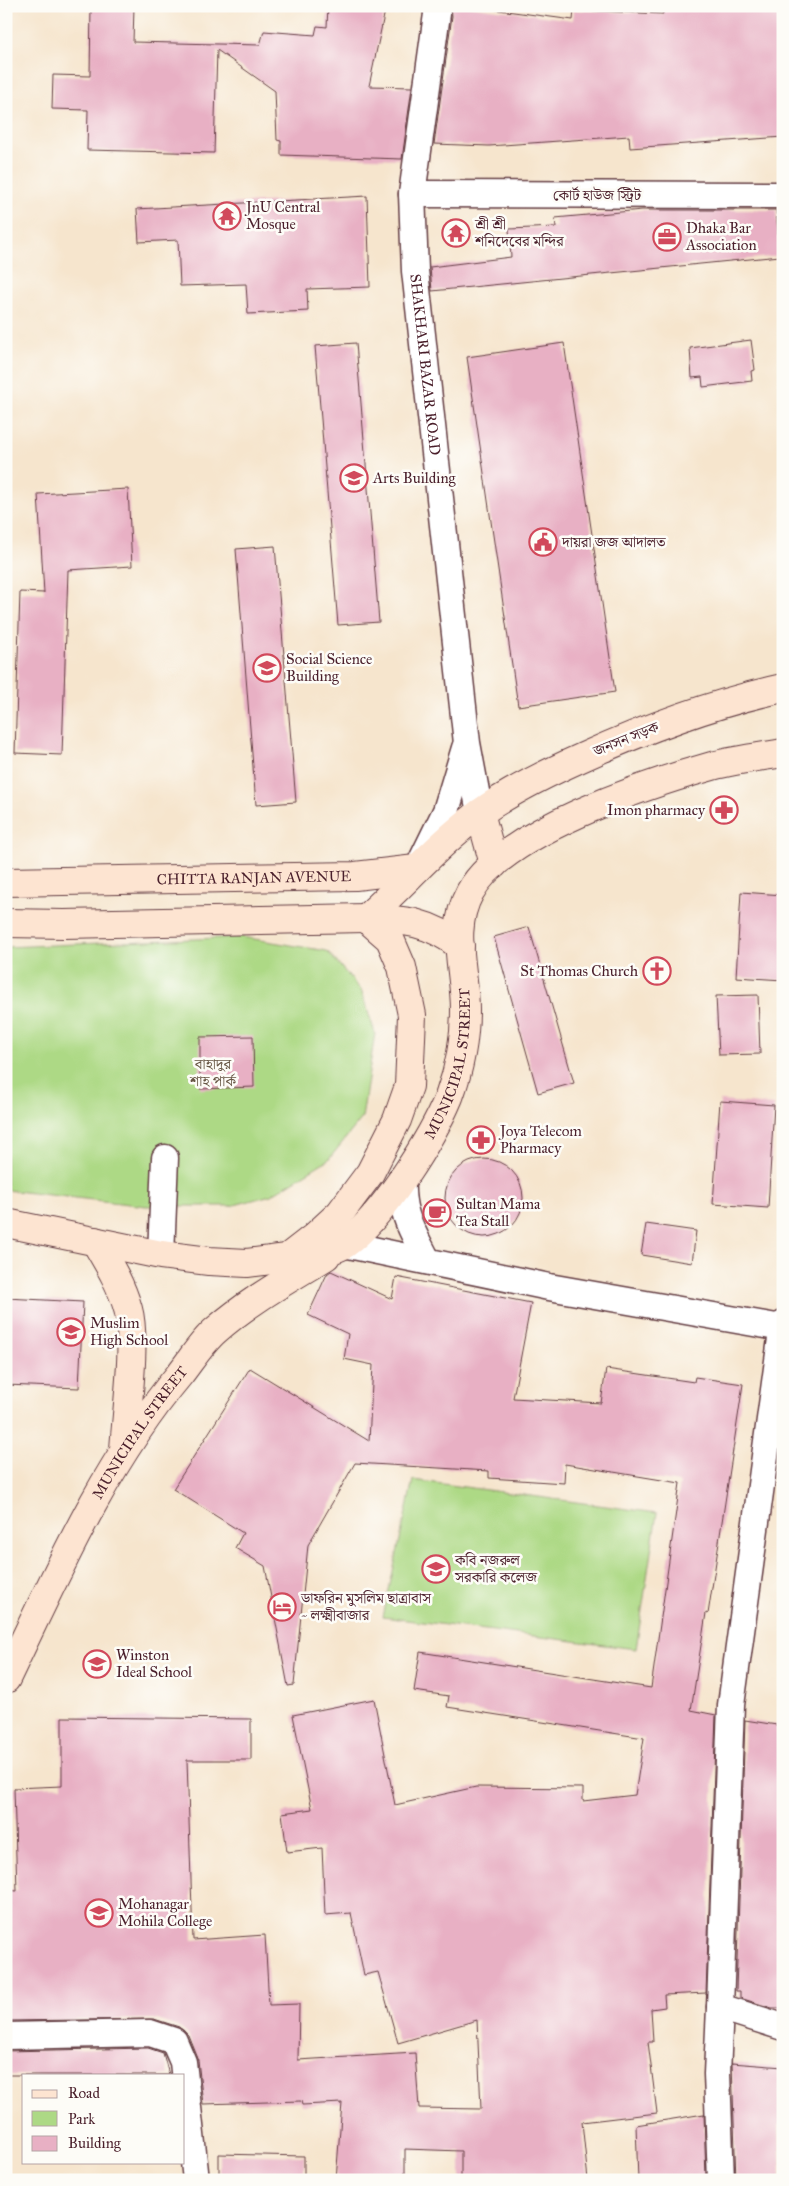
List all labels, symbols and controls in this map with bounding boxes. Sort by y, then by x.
street label: কোর্ট হাউজ স্ট্রিট [553,186,642,204]
place label: JnU Central Mosque [244,198,321,234]
temple icon: JnU Central Mosque [212,201,242,231]
place label: শ্রী শ্রী শনিদেবের মন্দির [474,215,565,250]
temple icon: শ্রী শ্রী শনিদেবের মন্দির [441,218,471,248]
place label: Dhaka Bar Association [685,219,757,254]
office icon: Dhaka Bar Association [652,222,682,252]
street label: SHAKHARI BAZAR ROAD [406,273,444,456]
school or university icon: Arts Building [339,463,369,493]
place label: Arts Building [372,469,457,487]
public building icon: দায়রা জজ আদালত [528,527,558,557]
place label: দায়রা জজ আদালত [561,533,666,551]
place label: Social Science Building [286,650,372,685]
school or university icon: Social Science Building [252,653,282,683]
street label: জনসন সড়ক [590,718,662,761]
pharmacy icon: Imon pharmacy [709,795,739,825]
place label: Imon pharmacy [607,801,706,819]
street label: CHITTA RANJAN AVENUE [157,867,352,888]
church icon: St Thomas Church [642,956,672,986]
place label: St Thomas Church [520,962,639,980]
street label: MUNICIPAL STREET [421,987,474,1142]
park label: বাহাদুর শাহ পার্ক [189,1055,236,1090]
place label: Joya Telecom Pharmacy [498,1122,582,1157]
pharmacy icon: Joya Telecom Pharmacy [466,1125,496,1155]
place label: Sultan Mama Tea Stall [456,1195,541,1230]
cafe icon: Sultan Mama Tea Stall [422,1198,452,1228]
place label: Muslim High School [90,1314,169,1349]
school or university icon: Muslim High School [56,1317,86,1347]
street label: MUNICIPAL STREET [88,1363,192,1502]
place label: কবি নজরুল সরকারি কলেজ [454,1551,538,1586]
school or university icon: কবি নজরুল সরকারি কলেজ [421,1554,451,1584]
place label: ডাফরিন মুসলিম ছাত্রাবাস ~ লক্ষ্মীবাজার [300,1589,432,1624]
hotel icon: ডাফরিন মুসলিম ছাত্রাবাস ~ লক্ষ্মীবাজার [267,1592,297,1622]
place label: Winston Ideal School [116,1646,193,1681]
school or university icon: Winston Ideal School [82,1649,112,1679]
place label: Mohanagar Mohila College [118,1895,212,1930]
school or university icon: Mohanagar Mohila College [84,1898,114,1928]
legend [22,2074,185,2164]
text: Road [68,2084,100,2102]
text: Park [68,2110,95,2128]
text: Building [68,2134,122,2152]

